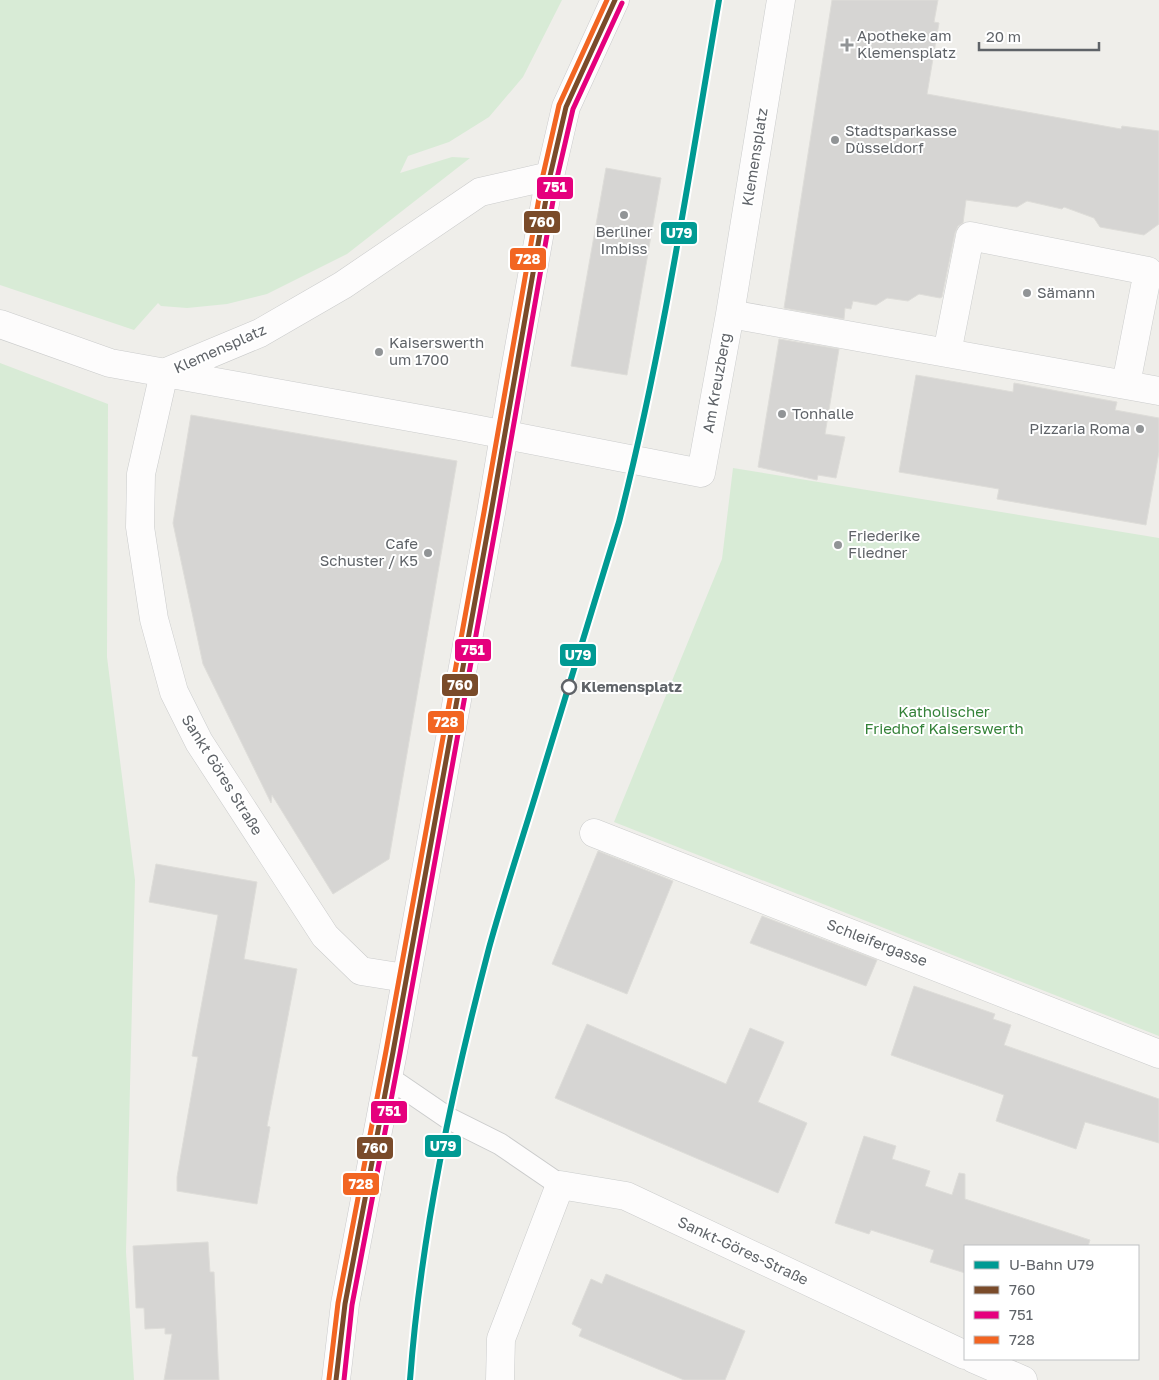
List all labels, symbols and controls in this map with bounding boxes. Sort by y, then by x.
scale bar [979,20,1099,52]
place label: Apotheke am Klemensplatz [857,26,956,61]
text: 20 m [986,27,1021,45]
marker: Apotheke am Klemensplatz [841,39,853,51]
street label: Klemensplatz [737,106,771,207]
place label: Stadtsparkasse Düsseldorf [845,121,957,156]
marker: Stadtsparkasse Düsseldorf [829,134,841,146]
line badge: 751 [536,176,574,200]
text: 751 [543,178,567,195]
marker: Berliner Imbiss [618,209,630,221]
line badge: 760 [523,210,561,234]
text: 760 [529,213,555,230]
line badge: U79 [660,221,698,245]
place label: Berliner Imbiss [595,222,653,257]
text: U79 [666,224,692,241]
line badge: 728 [509,247,547,271]
text: 728 [515,250,541,267]
place label: Sämann [1037,283,1095,301]
marker: Sämann [1021,287,1033,299]
street label: Klemensplatz [171,320,269,376]
street label: Am Kreuzberg [698,331,734,434]
place label: Kaiserswerth um 1700 [389,333,484,368]
marker: Kaiserswerth um 1700 [373,346,385,358]
place label: Tonhalle [792,404,854,422]
marker: Tonhalle [776,408,788,420]
place label: Pizzaria Roma [1029,419,1130,437]
marker: Pizzaria Roma [1134,423,1146,435]
place label: Friederike Fliedner [848,526,920,561]
place label: Cafe Schuster / K5 [320,534,418,569]
marker: Friederike Fliedner [832,539,844,551]
marker: Cafe Schuster / K5 [422,547,434,559]
line badge: 751 [454,638,492,662]
text: 751 [461,641,485,658]
line badge: U79 [559,643,597,667]
text: U79 [565,646,591,663]
line badge: 760 [441,673,479,697]
text: 760 [447,676,473,693]
place label: Klemensplatz [581,677,682,695]
marker: Klemensplatz [561,679,577,695]
park label: Katholischer Friedhof Kaiserswerth [864,702,1024,737]
line badge: 728 [427,710,465,734]
street label: Sankt Göres Straße [179,711,267,838]
text: 728 [433,713,459,730]
street label: Schleifergasse [824,915,931,970]
line badge: 751 [370,1100,408,1124]
text: 751 [377,1102,401,1119]
line badge: U79 [424,1134,462,1158]
line badge: 760 [356,1136,394,1160]
text: U79 [430,1137,456,1154]
text: 760 [362,1139,388,1156]
line badge: 728 [342,1172,380,1196]
text: 728 [348,1175,374,1192]
street label: Sankt-Göres-Straße [675,1212,812,1288]
legend [964,1245,1139,1360]
text: U-Bahn U79 [1009,1255,1094,1273]
text: 760 [1009,1280,1035,1298]
text: 751 [1009,1305,1033,1323]
text: 728 [1009,1330,1035,1348]

